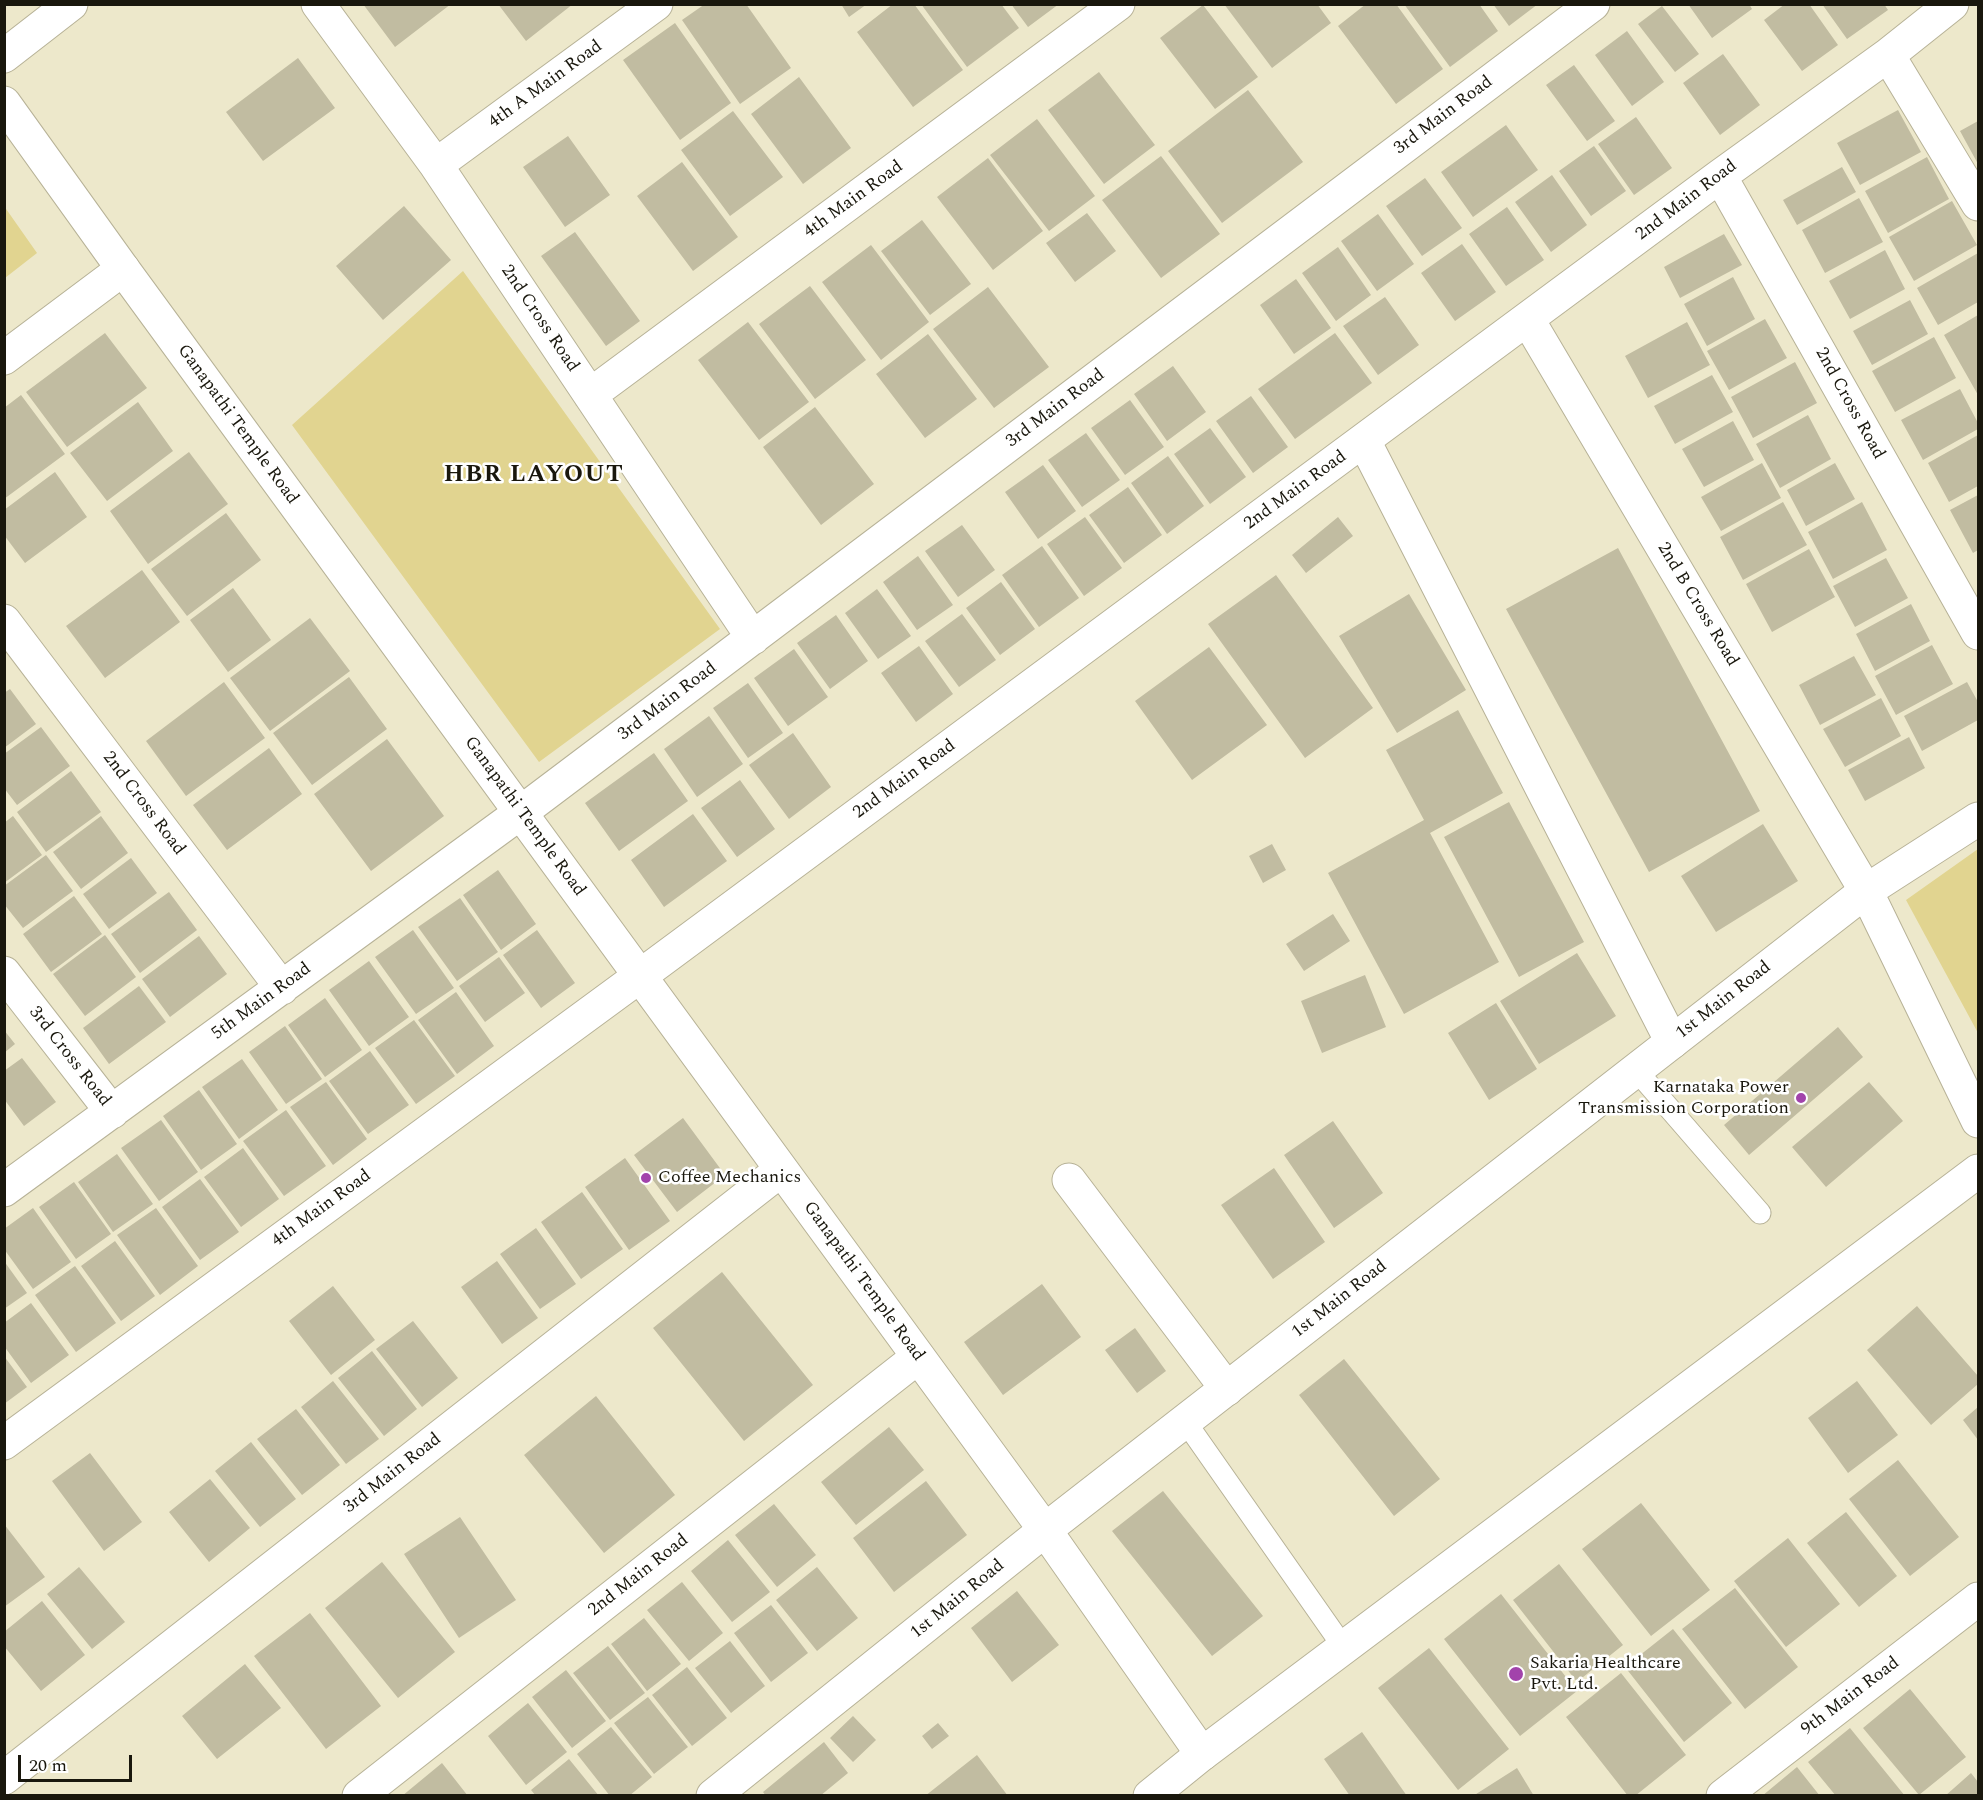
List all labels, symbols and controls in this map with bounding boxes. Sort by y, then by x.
street label: 4th A Main Road [485,36,607,134]
street label: 3rd Main Road [1390,72,1498,160]
street label: 2nd Main Road [1632,156,1742,246]
street label: 4th Main Road [800,157,908,243]
street label: 2nd Cross Road [495,261,583,377]
street label: Ganapathi Temple Road [172,341,302,509]
street label: 2nd Cross Road [1809,344,1889,464]
street label: 3rd Main Road [1002,365,1110,453]
street label: 2nd Main Road [1241,447,1351,535]
district label: HBR LAYOUT [444,462,624,490]
street label: 2nd B Cross Road [1651,539,1743,671]
street label: 3rd Main Road [614,658,722,746]
street label: Ganapathi Temple Road [459,733,589,901]
street label: 2nd Main Road [850,736,960,824]
street label: 2nd Cross Road [97,748,189,860]
street label: 1st Main Road [1672,957,1776,1045]
street label: 5th Main Road [208,959,316,1045]
street label: 3rd Cross Road [23,1003,115,1111]
place label: Karnataka Power Transmission Corporation [1578,1077,1789,1120]
marker: Karnataka Power Transmission Corporation [1794,1091,1808,1105]
street label: 4th Main Road [268,1166,376,1252]
place label: Coffee Mechanics [658,1167,801,1189]
marker: Coffee Mechanics [639,1171,653,1185]
street label: Ganapathi Temple Road [798,1198,928,1366]
street label: 1st Main Road [1288,1256,1392,1344]
street label: 3rd Main Road [340,1429,446,1519]
street label: 2nd Main Road [585,1530,693,1622]
street label: 1st Main Road [907,1556,1009,1644]
place label: Sakaria Healthcare Pvt. Ltd. [1530,1653,1681,1696]
street label: 9th Main Road [1798,1653,1904,1741]
marker: Sakaria Healthcare Pvt. Ltd. [1507,1665,1525,1683]
scale bar [21,1743,135,1781]
text: 20 m [29,1752,67,1779]

